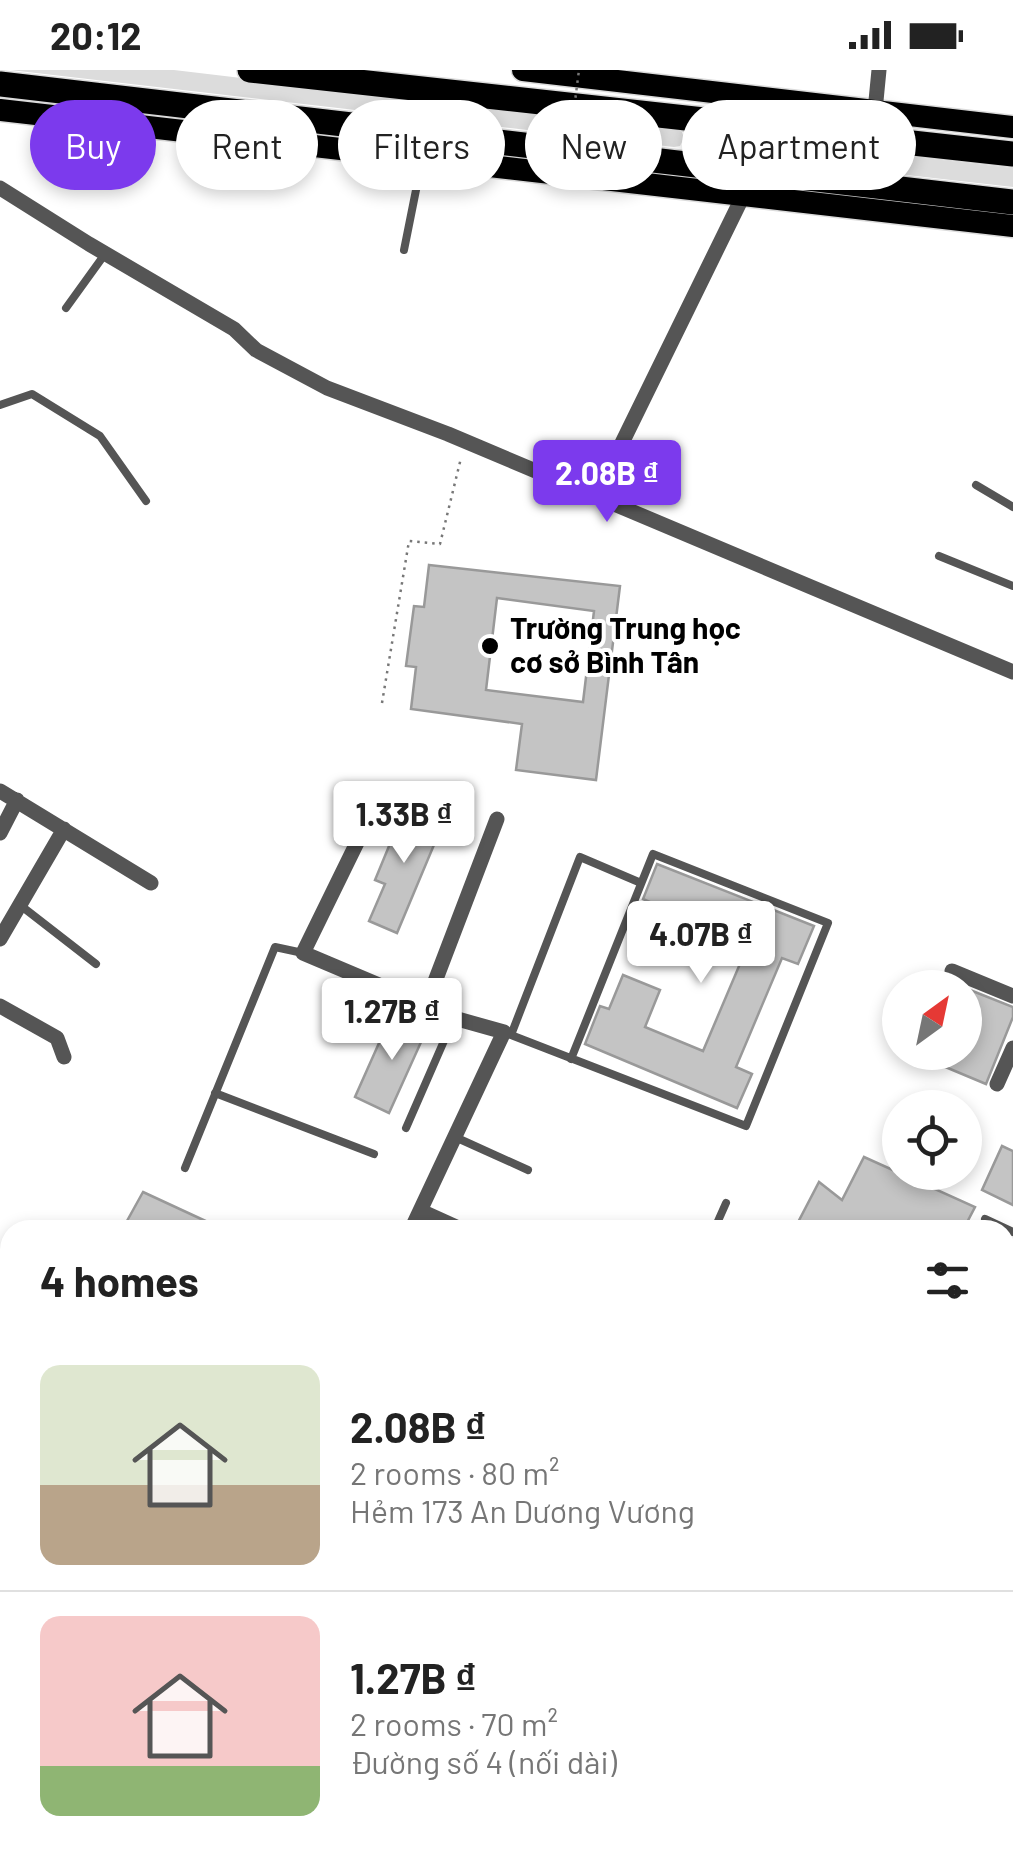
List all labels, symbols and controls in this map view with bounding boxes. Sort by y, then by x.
text: 20:12 [50,12,142,58]
chip: Buy [30,100,156,190]
chip: Rent [176,100,318,190]
chip: Filters [338,100,505,190]
chip: New [525,100,662,190]
chip: Apartment [682,100,916,190]
pin: 2.08B ₫ [515,440,699,525]
text: 2.08B ₫ [555,453,659,491]
place label: Trường Trung học cơ sở Bình Tân [510,609,741,679]
marker: Trường Trung học cơ sở Bình Tân [479,635,501,657]
pin: 1.33B ₫ [312,781,496,866]
text: 1.33B ₫ [355,794,453,832]
pin: 4.07B ₫ [609,901,793,986]
text: 4.07B ₫ [649,914,753,952]
north arrow [882,970,982,1070]
map controls [882,970,982,1190]
pin: 1.27B ₫ [300,978,484,1063]
text: 1.27B ₫ [344,991,440,1029]
button: locate [882,1090,982,1190]
icon: filters [920,1253,975,1308]
text: 4 homes [40,1255,199,1305]
text: 2.08B ₫ [350,1401,486,1451]
icon: home [120,1405,240,1525]
text: 2 rooms · 80 m² [350,1453,559,1491]
text: Hẻm 173 An Dương Vương [350,1491,695,1529]
text: 1.27B ₫ [350,1652,477,1702]
icon: home [120,1656,240,1776]
text: 2 rooms · 70 m² [350,1704,558,1742]
text: Đường số 4 (nối dài) [350,1742,617,1780]

